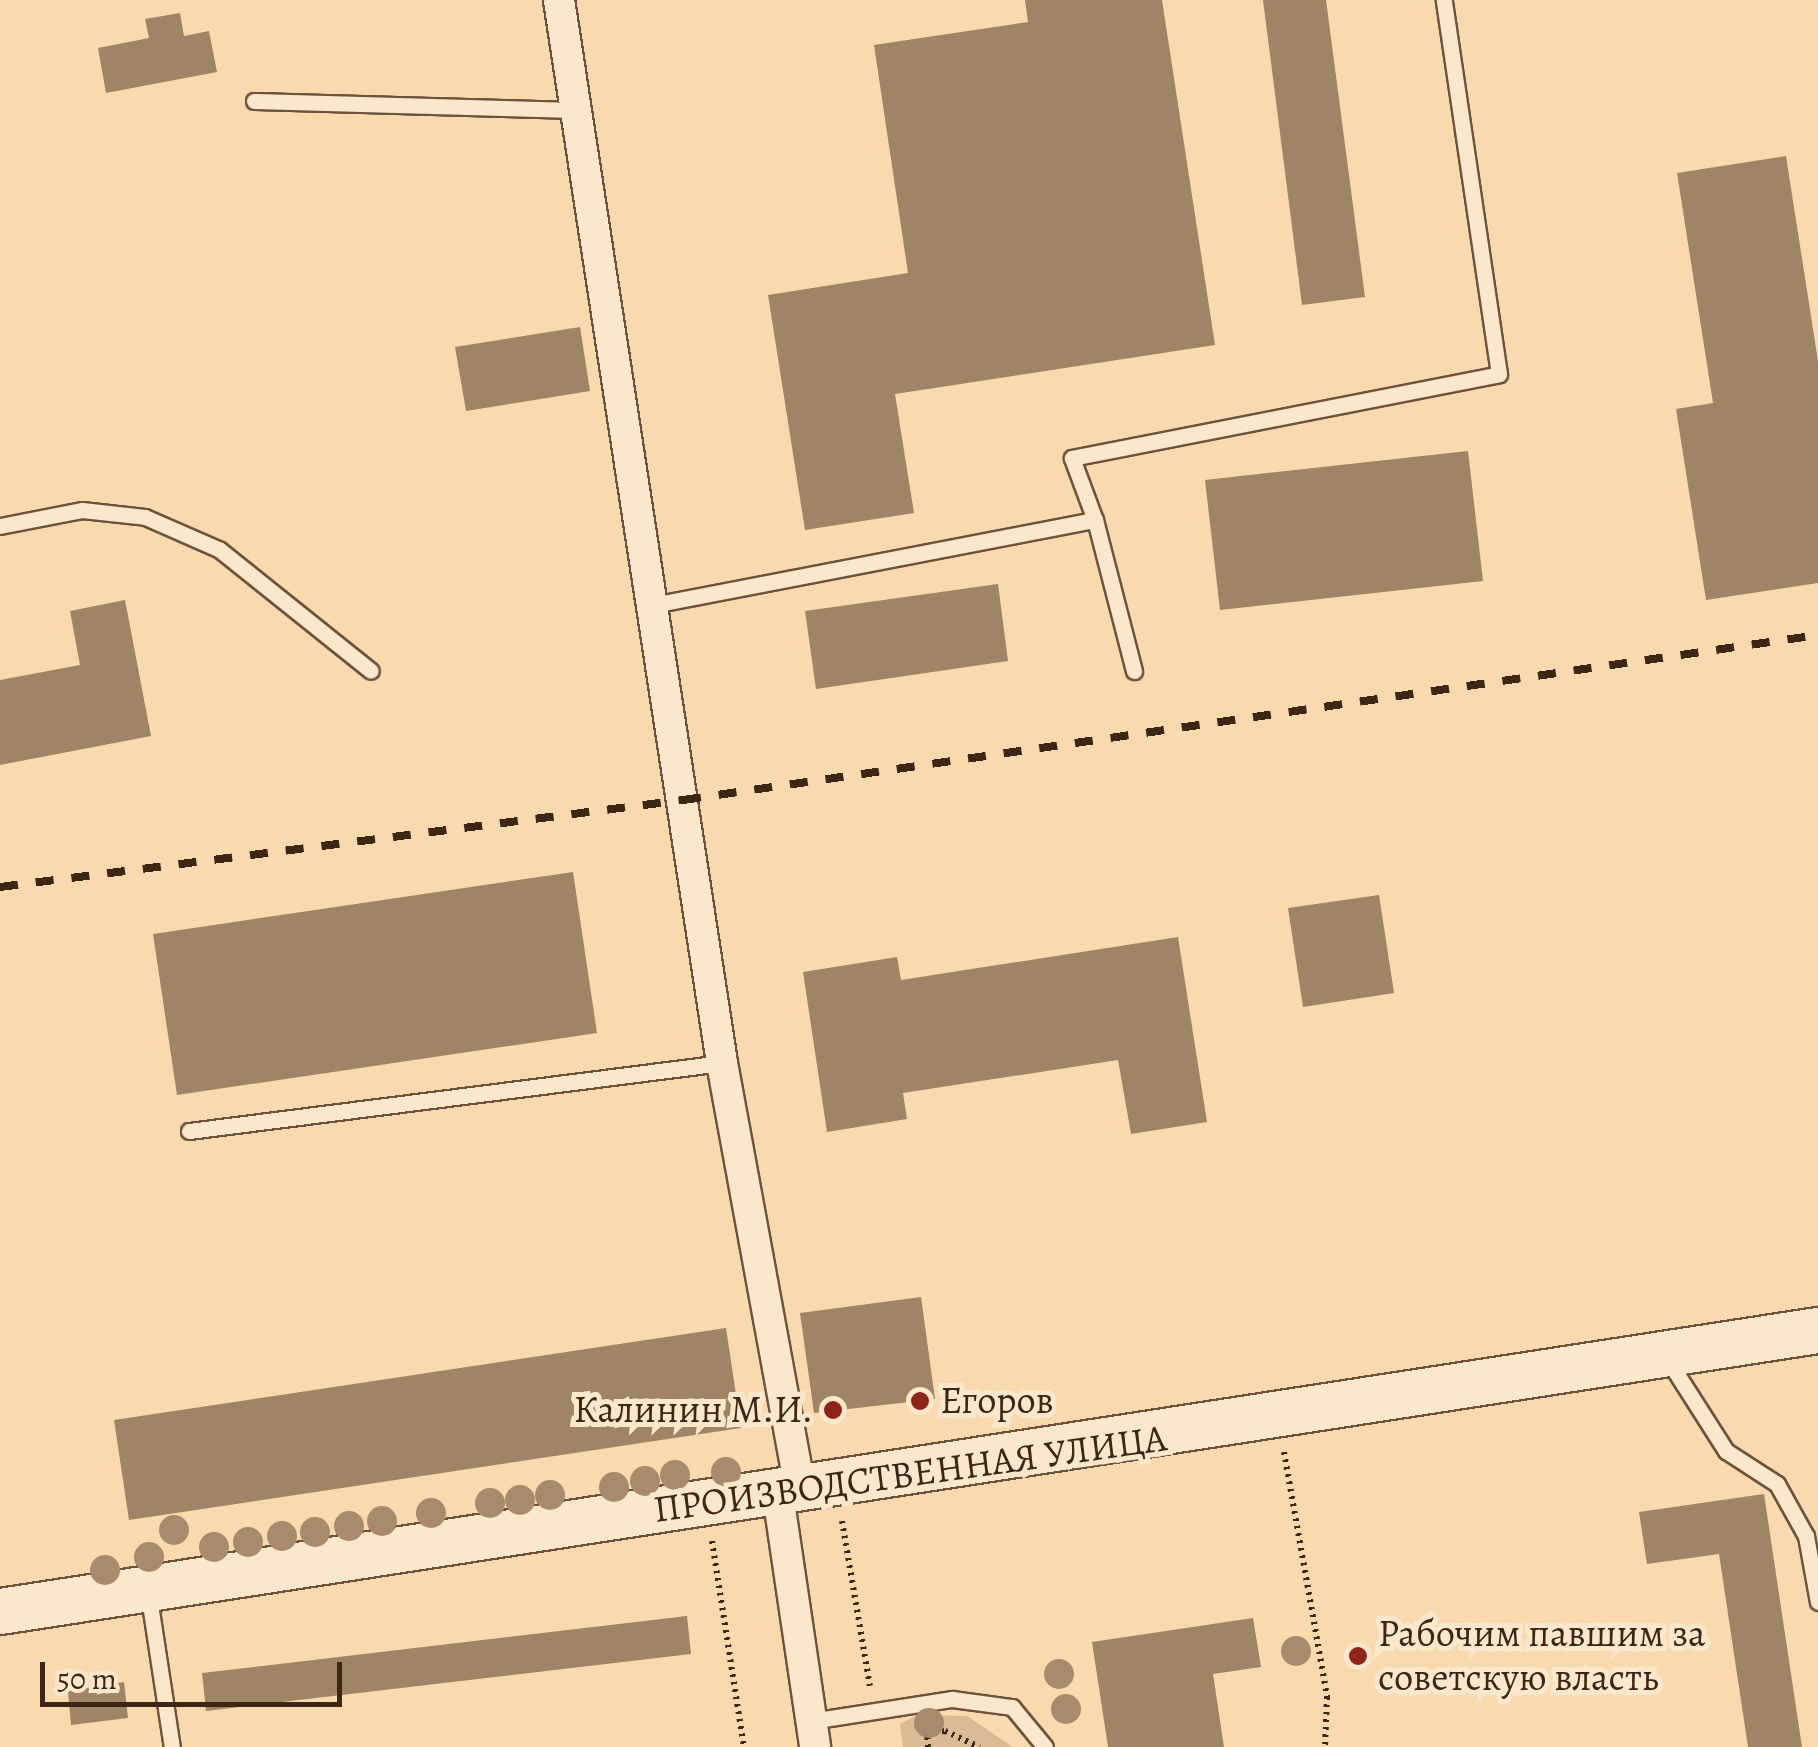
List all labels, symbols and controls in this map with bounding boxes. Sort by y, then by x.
place label: Егоров [940,1378,1054,1424]
place label: Калинин М.И. [574,1387,813,1433]
marker: Егоров [909,1390,931,1412]
marker: Калинин М.И. [822,1399,844,1421]
street label: ПРОИЗВОДСТВЕННАЯ УЛИЦА [651,1415,1169,1533]
place label: Рабочим павшим за советскую власть [1378,1611,1706,1700]
scale bar [45,1642,348,1704]
marker: Рабочим павшим за советскую власть [1347,1645,1369,1667]
text: 50 m [57,1659,117,1699]

